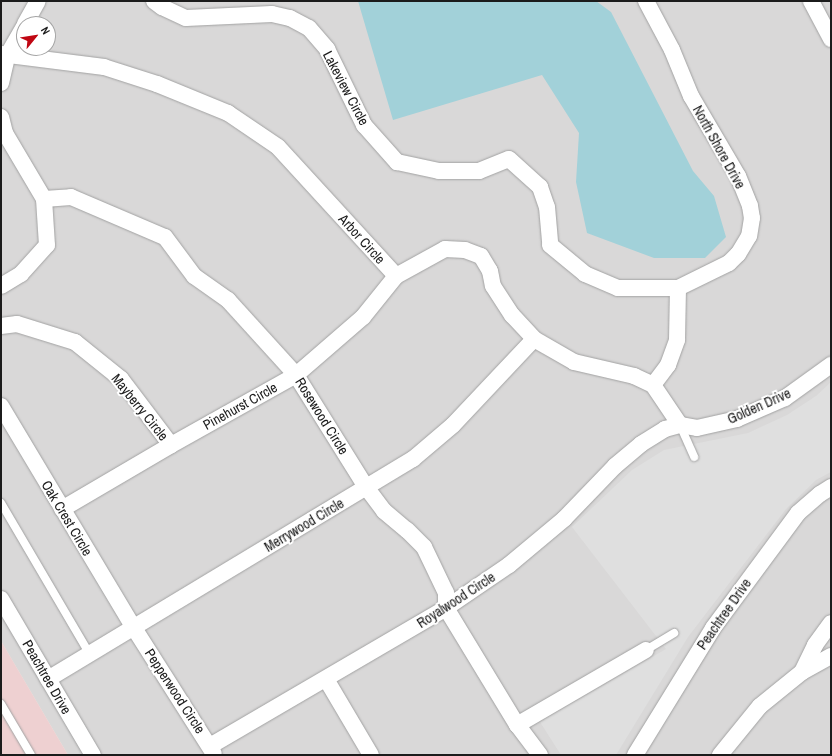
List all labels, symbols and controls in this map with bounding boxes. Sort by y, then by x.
north arrow [16,16,56,56]
text: N [38,24,53,37]
street label: Lakeview Circle [319,48,373,128]
street label: North Shore Drive [689,102,749,192]
street label: Arbor Circle [335,211,389,267]
street label: Mayberry Circle [108,370,172,444]
street label: Rosewood Circle [292,374,352,458]
street label: Pinehurst Circle [200,379,280,433]
street label: Golden Drive [725,385,793,427]
street label: Oak Crest Circle [38,477,96,559]
street label: Merrywood Circle [261,495,347,555]
street label: Royalwood Circle [414,568,498,632]
street label: Peachtree Drive [693,575,755,653]
street label: Peachtree Drive [19,637,75,717]
street label: Pepperwood Circle [141,645,209,737]

